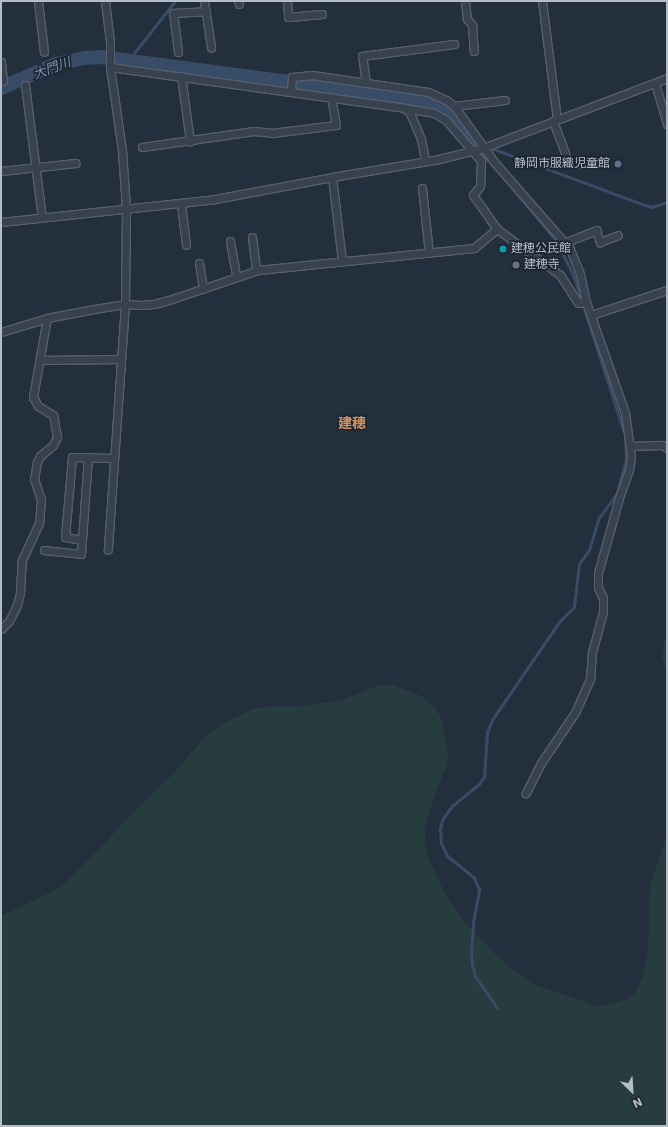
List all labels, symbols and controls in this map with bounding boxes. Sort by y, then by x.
water label: 大門川 [31,55,73,83]
place label: 静岡市服織児童館 [514,157,610,171]
marker: 静岡市服織児童館 [613,159,623,169]
place label: 建穂公民館 [511,242,571,256]
marker: 建穂公民館 [498,244,508,254]
place label: 建穂寺 [524,258,560,272]
marker: 建穂寺 [511,260,521,270]
district label: 建穂 [338,415,366,431]
north arrow [612,1071,652,1111]
text: N [630,1094,644,1110]

